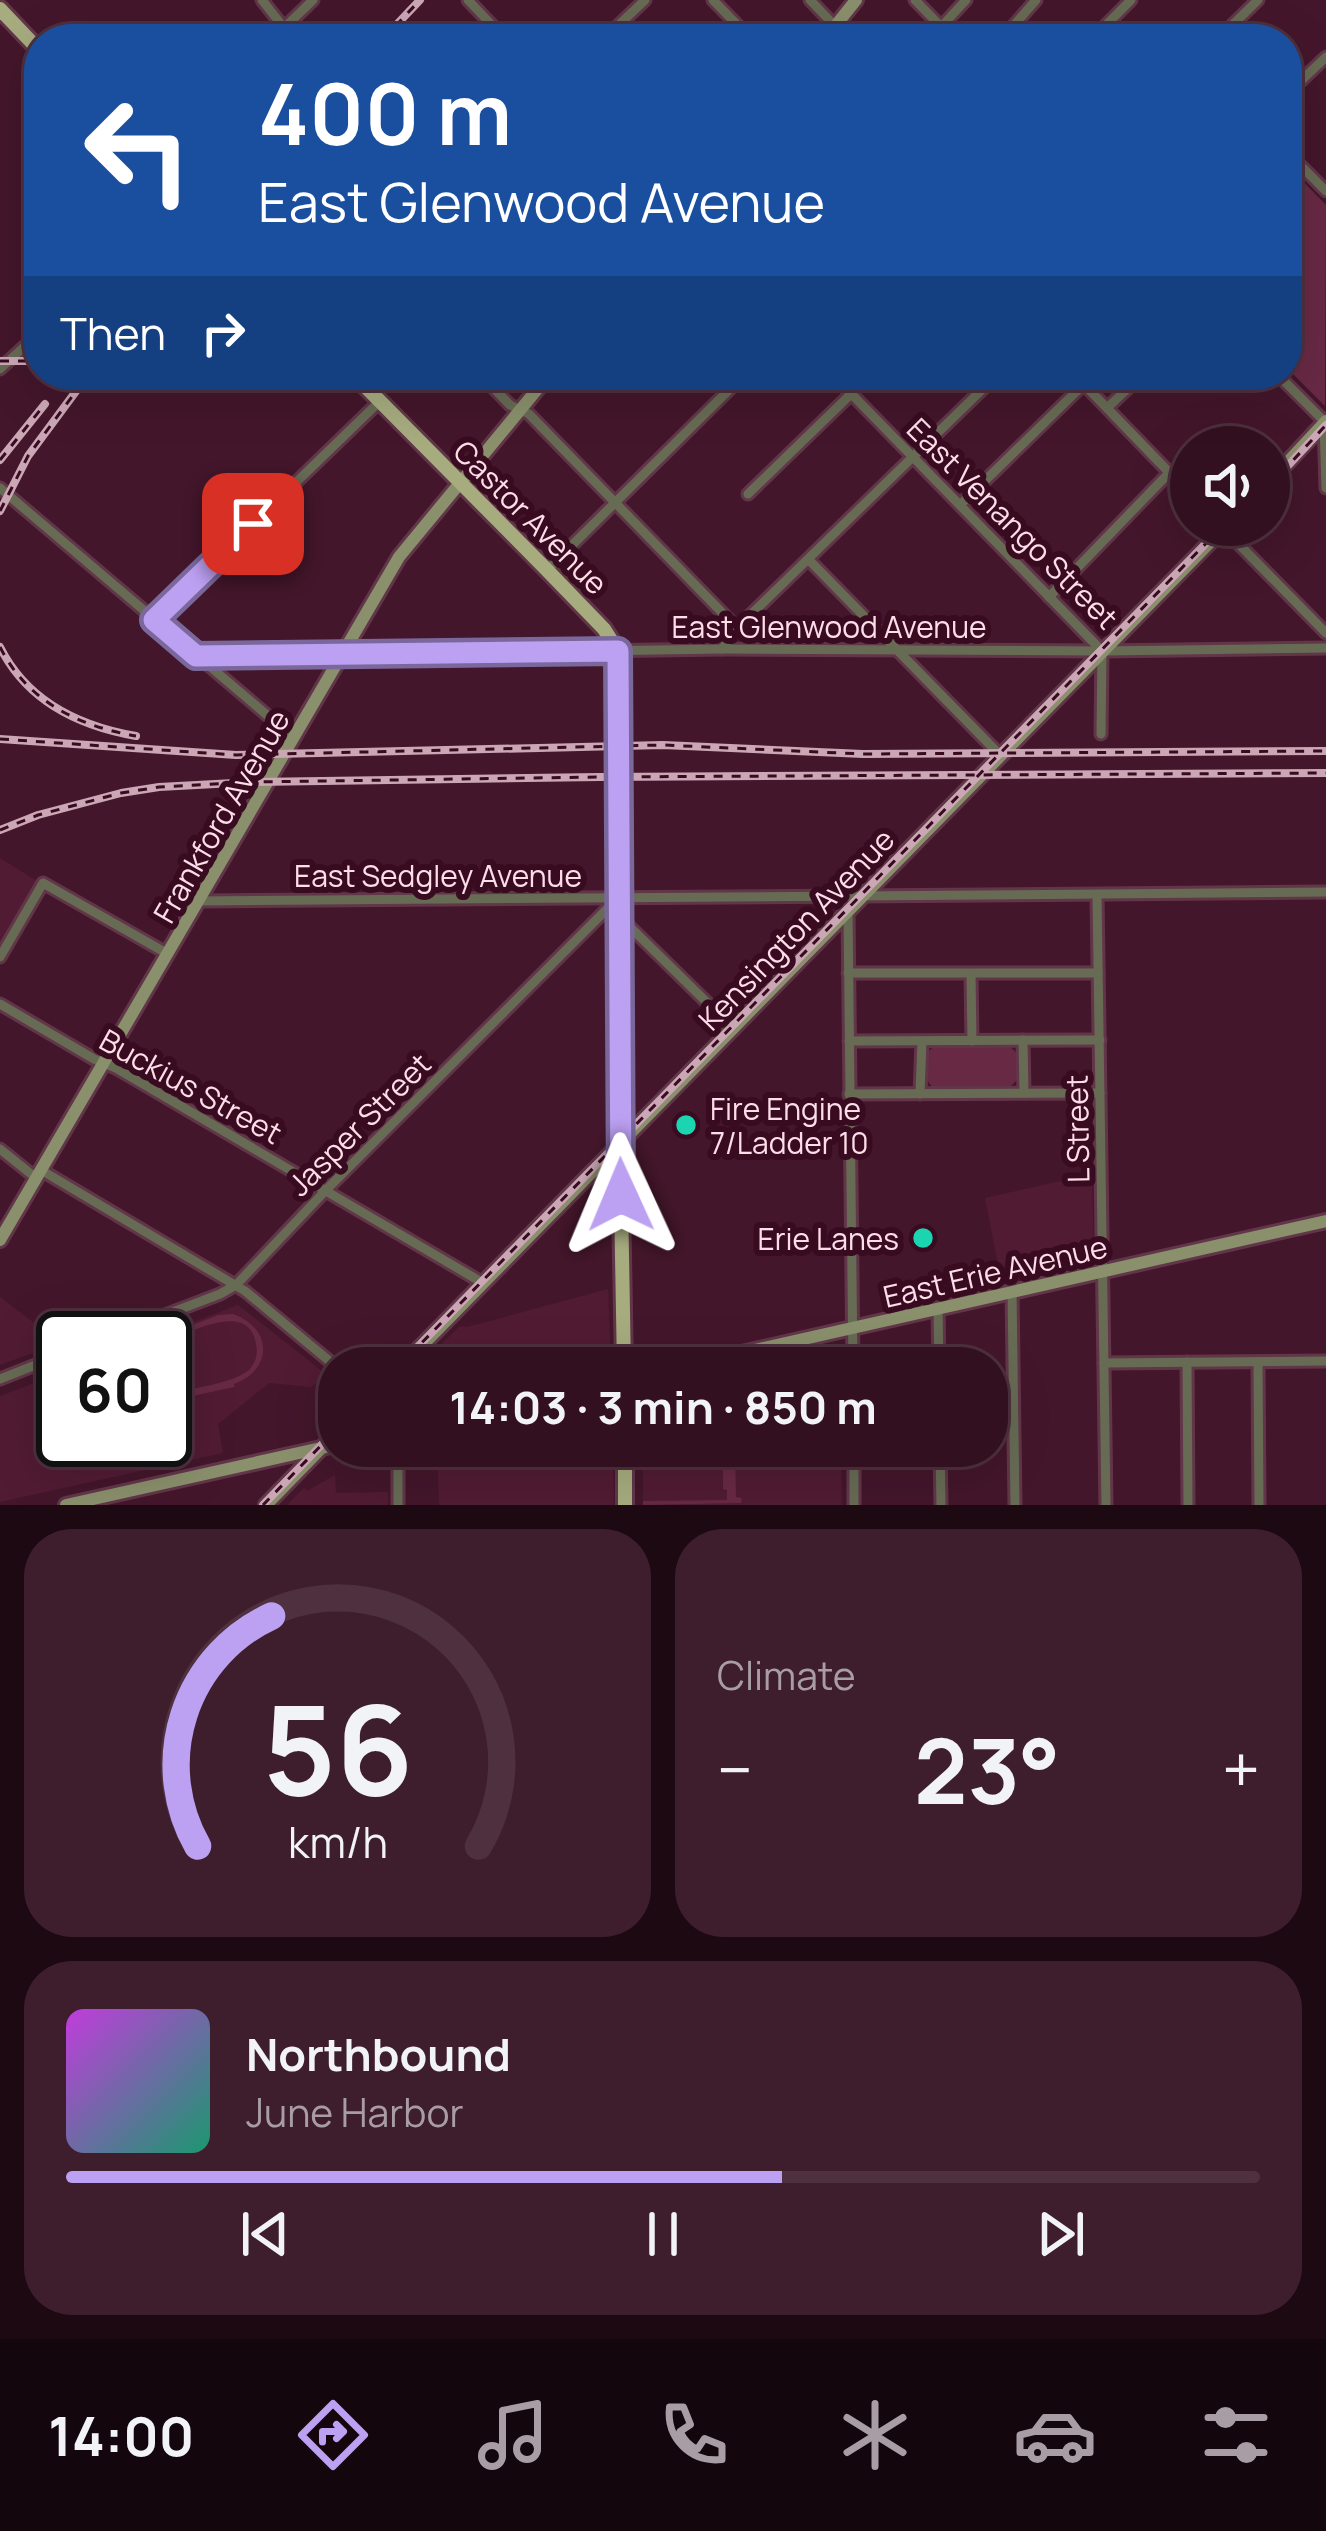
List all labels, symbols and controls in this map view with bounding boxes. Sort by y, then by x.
text: 400 m [258,55,512,170]
icon: left [60,72,216,228]
text: East Glenwood Avenue [258,164,825,238]
icon: right [190,300,256,366]
text: Then [60,302,166,364]
street label: East Venango Street [899,409,1127,637]
map controls [1170,426,1290,546]
button: sound [1170,426,1290,546]
street label: Castor Avenue [445,431,617,603]
pin [202,473,304,575]
icon: arrive [220,491,286,557]
street label: East Glenwood Avenue [672,606,987,647]
street label: Frankford Avenue [143,702,299,930]
street label: Kensington Avenue [689,819,903,1039]
street label: East Sedgley Avenue [294,855,582,896]
street label: Buckius Street [93,1019,289,1153]
street label: Jasper Street [279,1044,439,1204]
street label: L Street [1056,1075,1098,1183]
place label: Fire Engine 7/Ladder 10 [710,1088,869,1163]
marker: Fire Engine 7/Ladder 10 [673,1112,699,1138]
position arrow [558,1132,684,1258]
place label: Erie Lanes [758,1218,899,1259]
street label: East Erie Avenue [879,1225,1111,1317]
marker: Erie Lanes [910,1225,936,1251]
speed limit sign: 60 [36,1311,192,1467]
text: 14:03 · 3 min · 850 m [449,1376,877,1438]
text: Climate [717,1648,856,1702]
text: 56 [262,1662,413,1832]
text: 23° [914,1708,1061,1831]
text: − [717,1724,753,1814]
text: + [1222,1724,1260,1814]
text: km/h [288,1812,387,1871]
text: Northbound [246,2023,511,2085]
text: June Harbor [246,2085,464,2139]
icon: previous [232,2201,298,2267]
icon: pause [630,2201,696,2267]
icon: next [1028,2201,1094,2267]
icon: directions [291,2393,375,2477]
icon: music [471,2393,555,2477]
icon: phone [652,2393,736,2477]
icon: climate [833,2393,917,2477]
icon: car [1013,2393,1097,2477]
icon: filters [1194,2393,1278,2477]
text: 14:00 [48,2398,194,2472]

